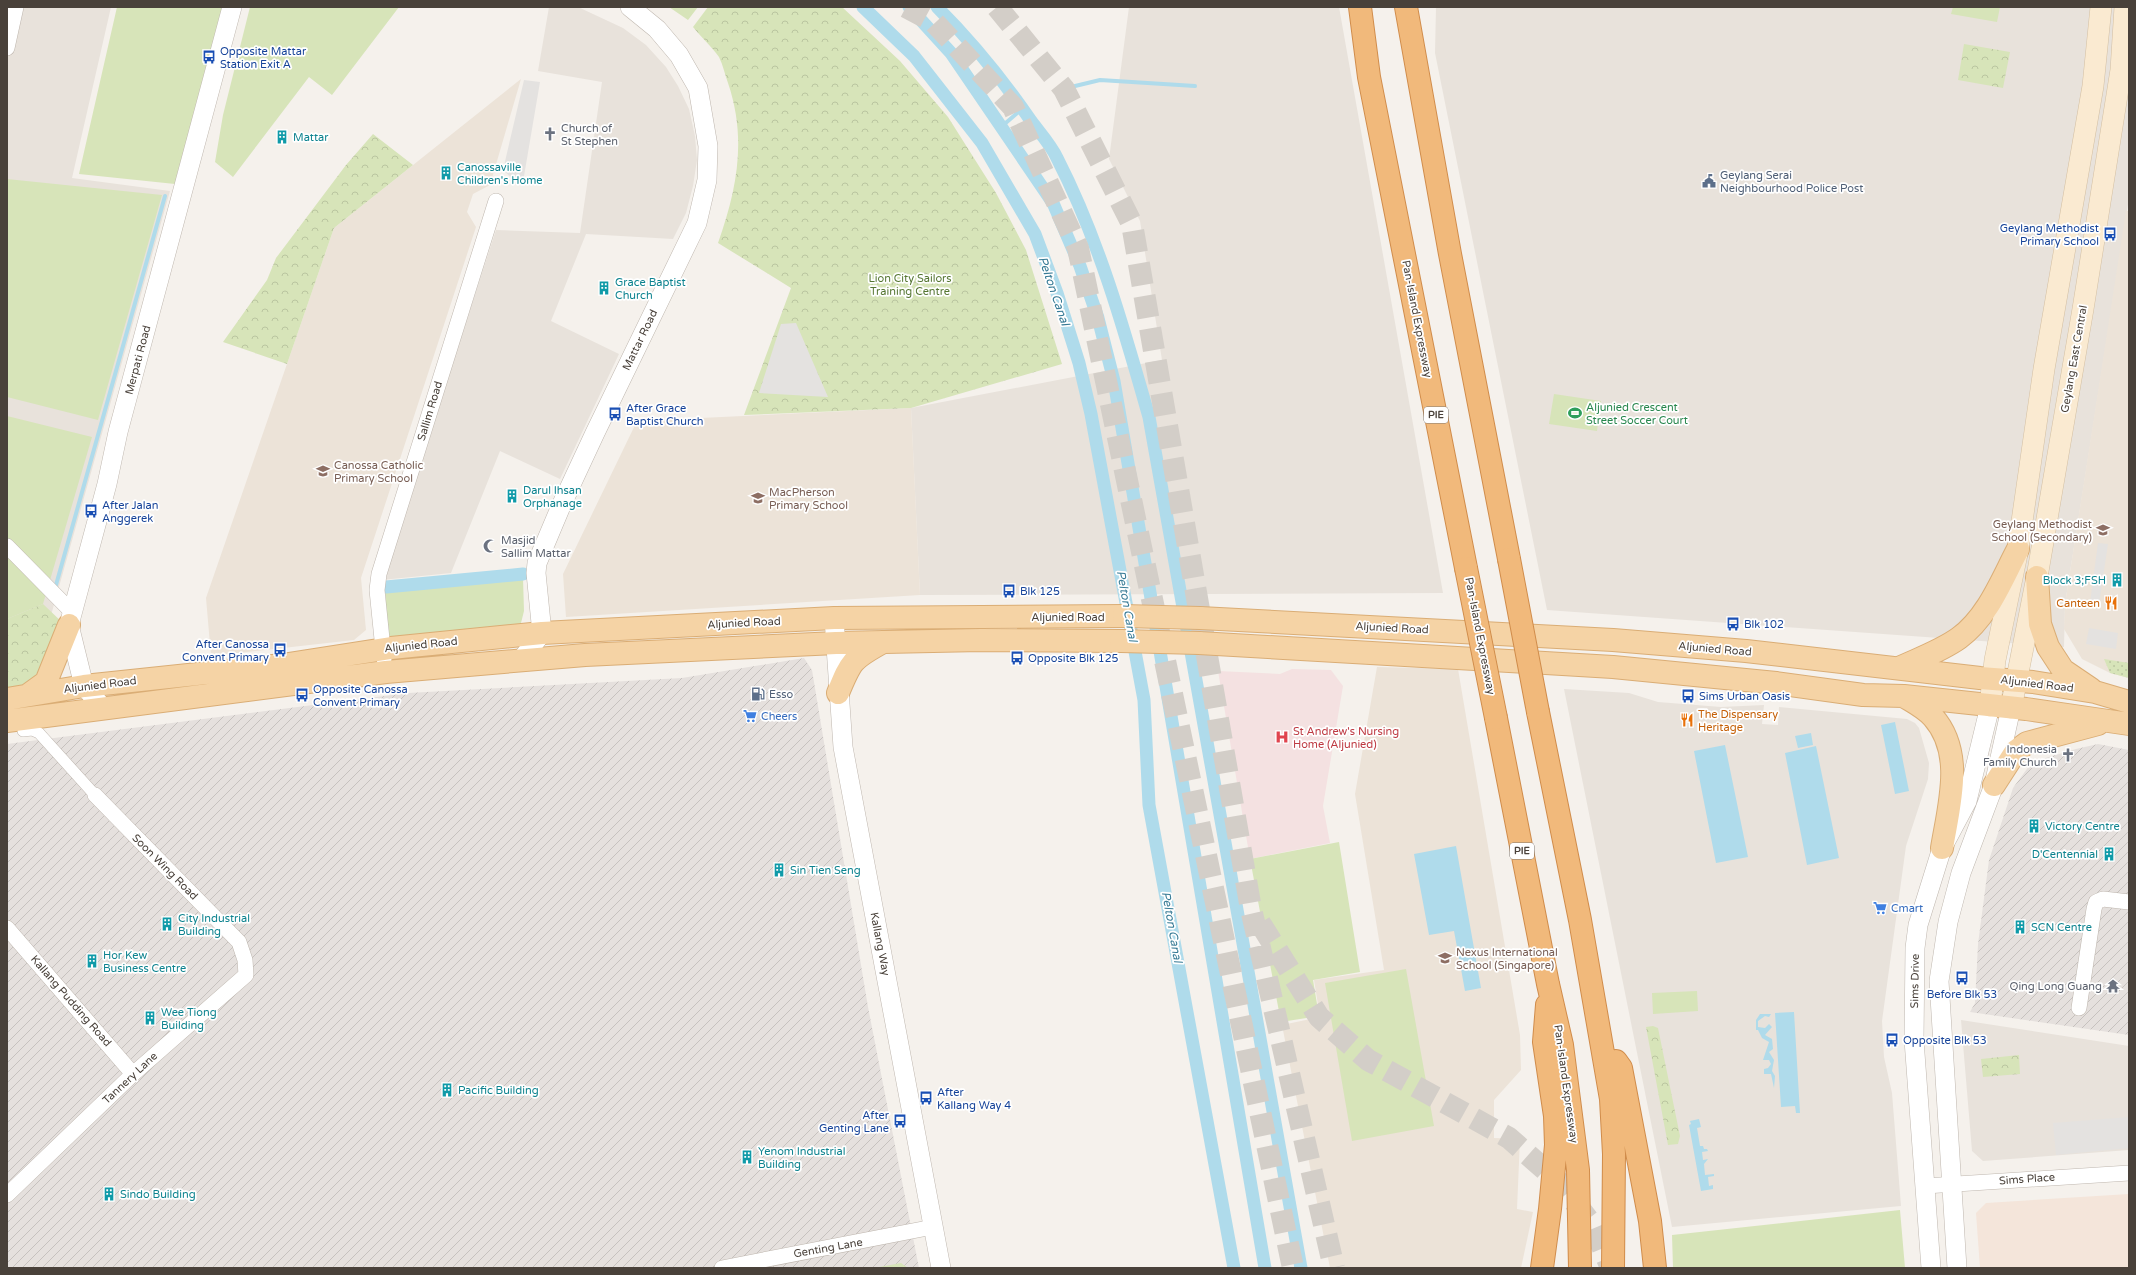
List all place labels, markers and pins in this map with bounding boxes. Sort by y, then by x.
place label: Opposite Mattar Station Exit A [220,45,307,71]
bus stop icon: Opposite Mattar Station Exit A [201,49,217,65]
place label: Church of St Stephen [561,122,618,148]
church icon: Church of St Stephen [542,126,558,142]
building icon: Mattar [274,129,290,145]
place label: Mattar [293,131,329,144]
place label: Canossaville Children's Home [457,161,542,187]
building icon: Canossaville Children's Home [438,165,454,181]
place label: Geylang Serai Neighbourhood Police Post [1720,169,1863,195]
public building icon: Geylang Serai Neighbourhood Police Post [1701,173,1717,189]
place label: Geylang Methodist Primary School [2000,222,2099,248]
bus stop icon: Geylang Methodist Primary School [2102,226,2118,242]
place label: Grace Baptist Church [615,276,686,302]
building icon: Grace Baptist Church [596,280,612,296]
place label: Aljunied Crescent Street Soccer Court [1586,401,1688,427]
place label: After Grace Baptist Church [626,402,704,428]
sports icon: Aljunied Crescent Street Soccer Court [1567,405,1583,421]
bus stop icon: After Grace Baptist Church [607,406,623,422]
place label: Canossa Catholic Primary School [334,459,424,485]
school or university icon: Canossa Catholic Primary School [315,463,331,479]
place label: Darul Ihsan Orphanage [523,484,582,510]
place label: MacPherson Primary School [769,486,848,512]
building icon: Darul Ihsan Orphanage [504,488,520,504]
school or university icon: MacPherson Primary School [750,490,766,506]
place label: After Jalan Anggerek [102,499,158,525]
bus stop icon: After Jalan Anggerek [83,503,99,519]
place label: Geylang Methodist School (Secondary) [1992,518,2092,544]
school or university icon: Geylang Methodist School (Secondary) [2095,522,2111,538]
place label: Masjid Sallim Mattar [501,534,571,560]
mosque icon: Masjid Sallim Mattar [482,538,498,554]
building icon: Block 3;FSH [2109,572,2125,588]
place label: Block 3;FSH [2043,574,2106,587]
bus stop icon: Blk 125 [1001,583,1017,599]
place label: Blk 125 [1020,585,1060,598]
restaurant icon: Canteen [2103,595,2119,611]
place label: Canteen [2056,597,2100,610]
bus stop icon: Blk 102 [1725,616,1741,632]
place label: Blk 102 [1744,618,1784,631]
place label: After Canossa Convent Primary [182,638,269,664]
bus stop icon: After Canossa Convent Primary [272,642,288,658]
bus stop icon: Opposite Blk 125 [1009,650,1025,666]
place label: Opposite Blk 125 [1028,652,1119,665]
place label: Opposite Canossa Convent Primary [313,683,408,709]
fuel station icon: Esso [750,686,766,702]
bus stop icon: Opposite Canossa Convent Primary [294,687,310,703]
place label: Esso [769,688,794,701]
bus stop icon: Sims Urban Oasis [1680,688,1696,704]
place label: Sims Urban Oasis [1699,690,1790,703]
supermarket icon: Cheers [742,708,758,724]
place label: The Dispensary Heritage [1698,708,1778,734]
place label: Cheers [761,710,797,723]
restaurant icon: The Dispensary Heritage [1679,712,1695,728]
place label: St Andrew's Nursing Home (Aljunied) [1293,725,1399,751]
hospital icon: St Andrew's Nursing Home (Aljunied) [1274,729,1290,745]
place label: Indonesia Family Church [1983,743,2057,769]
church icon: Indonesia Family Church [2060,747,2076,763]
building icon: Victory Centre [2026,818,2042,834]
place label: Victory Centre [2045,820,2120,833]
building icon: D'Centennial [2101,846,2117,862]
place label: D'Centennial [2032,848,2098,861]
building icon: Sin Tien Seng [771,862,787,878]
place label: Sin Tien Seng [790,864,861,877]
supermarket icon: Cmart [1872,900,1888,916]
place label: Cmart [1891,902,1923,915]
place label: City Industrial Building [178,912,250,938]
building icon: City Industrial Building [159,916,175,932]
building icon: SCN Centre [2012,919,2028,935]
place label: SCN Centre [2031,921,2092,934]
place label: Nexus International School (Singapore) [1456,946,1558,972]
place label: Hor Kew Business Centre [103,949,186,975]
school or university icon: Nexus International School (Singapore) [1437,950,1453,966]
building icon: Hor Kew Business Centre [84,953,100,969]
bus stop icon: Before Blk 53 [1954,970,1970,986]
temple icon: Qing Long Guang [2105,978,2121,994]
place label: Qing Long Guang [2010,980,2102,993]
place label: Before Blk 53 [1927,988,1997,1001]
place label: Wee Tiong Building [161,1006,217,1032]
building icon: Wee Tiong Building [142,1010,158,1026]
bus stop icon: Opposite Blk 53 [1884,1032,1900,1048]
place label: Opposite Blk 53 [1903,1034,1987,1047]
building icon: Pacific Building [439,1082,455,1098]
place label: Pacific Building [458,1084,539,1097]
place label: After Kallang Way 4 [937,1086,1011,1112]
bus stop icon: After Kallang Way 4 [918,1090,934,1106]
place label: After Genting Lane [819,1109,890,1135]
bus stop icon: After Genting Lane [892,1113,908,1129]
place label: Yenom Industrial Building [758,1145,845,1171]
building icon: Yenom Industrial Building [739,1149,755,1165]
building icon: Sindo Building [101,1186,117,1202]
place label: Sindo Building [120,1188,196,1201]

